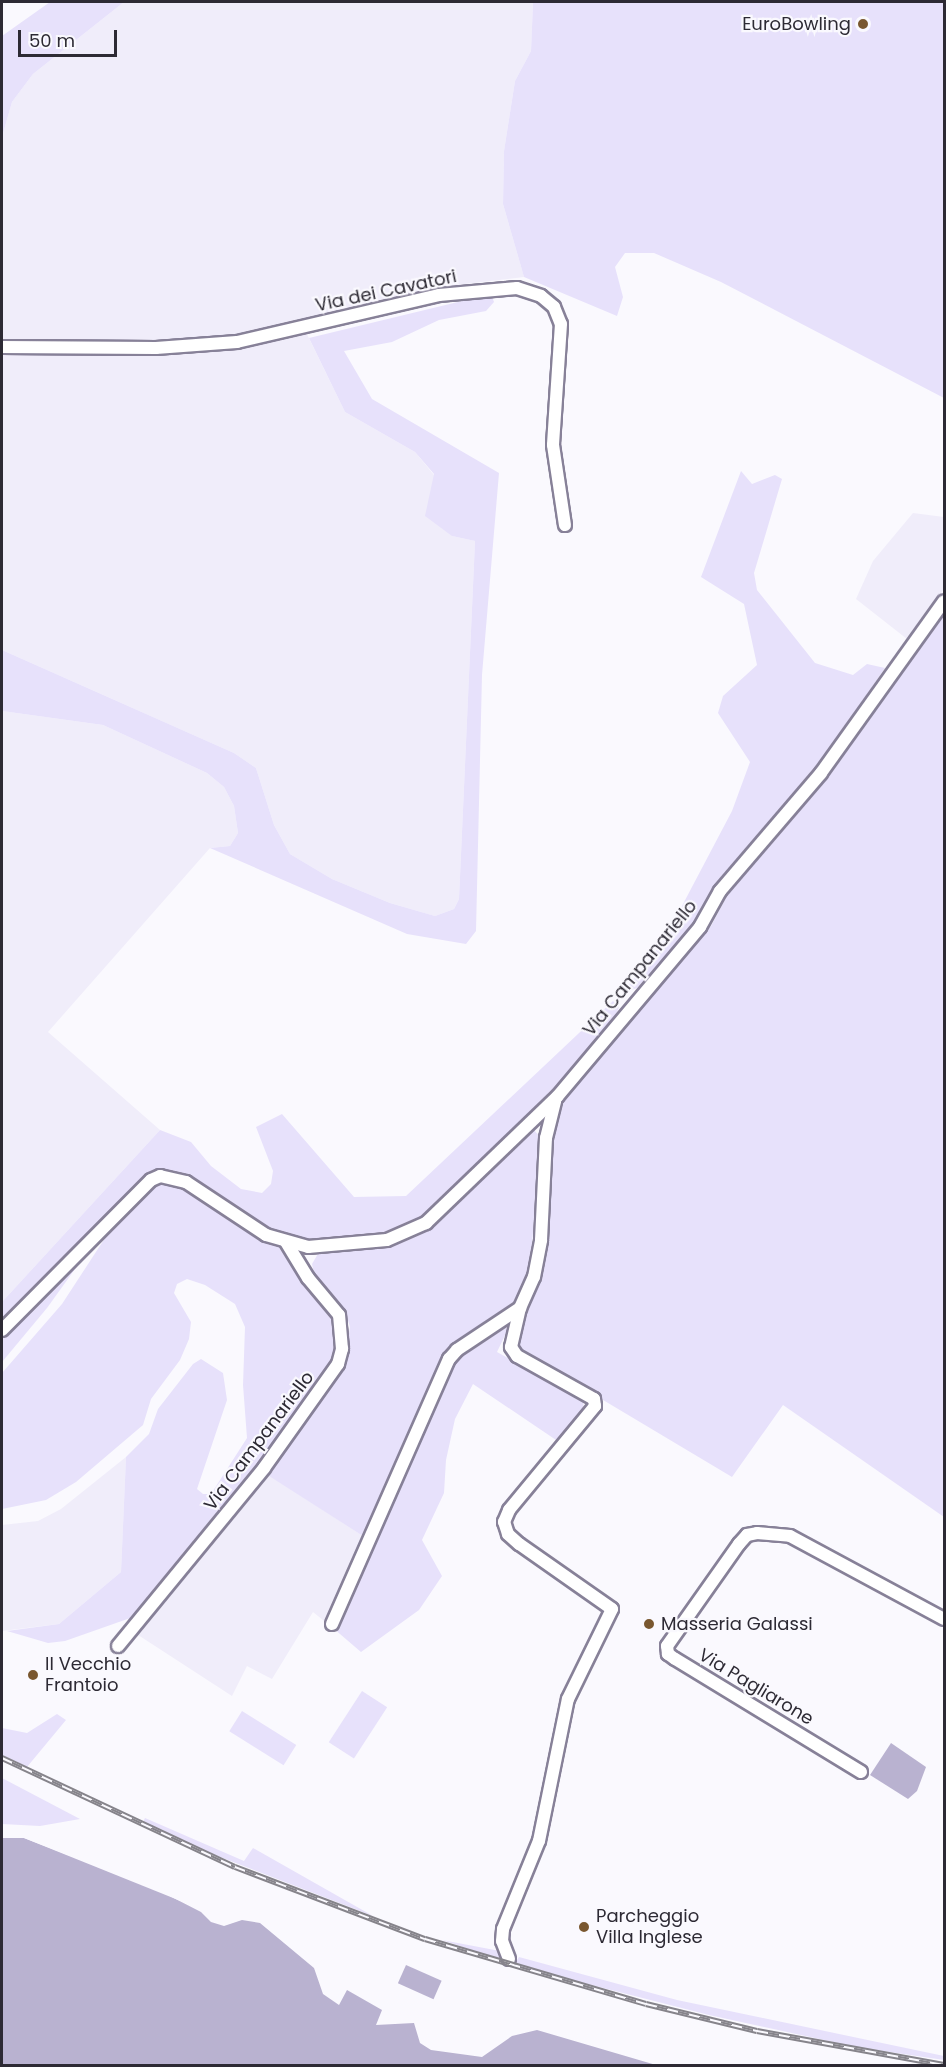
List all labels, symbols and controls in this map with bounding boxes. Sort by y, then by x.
place label: EuroBowling [742,13,851,35]
marker: EuroBowling [856,17,870,31]
scale bar [21,18,120,56]
text: 50 m [29,28,75,53]
street label: Via dei Cavatori [313,266,459,316]
street label: Via Campanariello [578,896,702,1040]
street label: Via Campanariello [200,1367,318,1515]
place label: Masseria Galassi [661,1613,813,1635]
marker: Masseria Galassi [642,1617,656,1631]
street label: Via Pagliarone [695,1644,817,1730]
place label: Il Vecchio Frantoio [45,1654,131,1696]
marker: Il Vecchio Frantoio [26,1668,40,1682]
place label: Parcheggio Villa Inglese [596,1906,703,1948]
marker: Parcheggio Villa Inglese [577,1920,591,1934]

